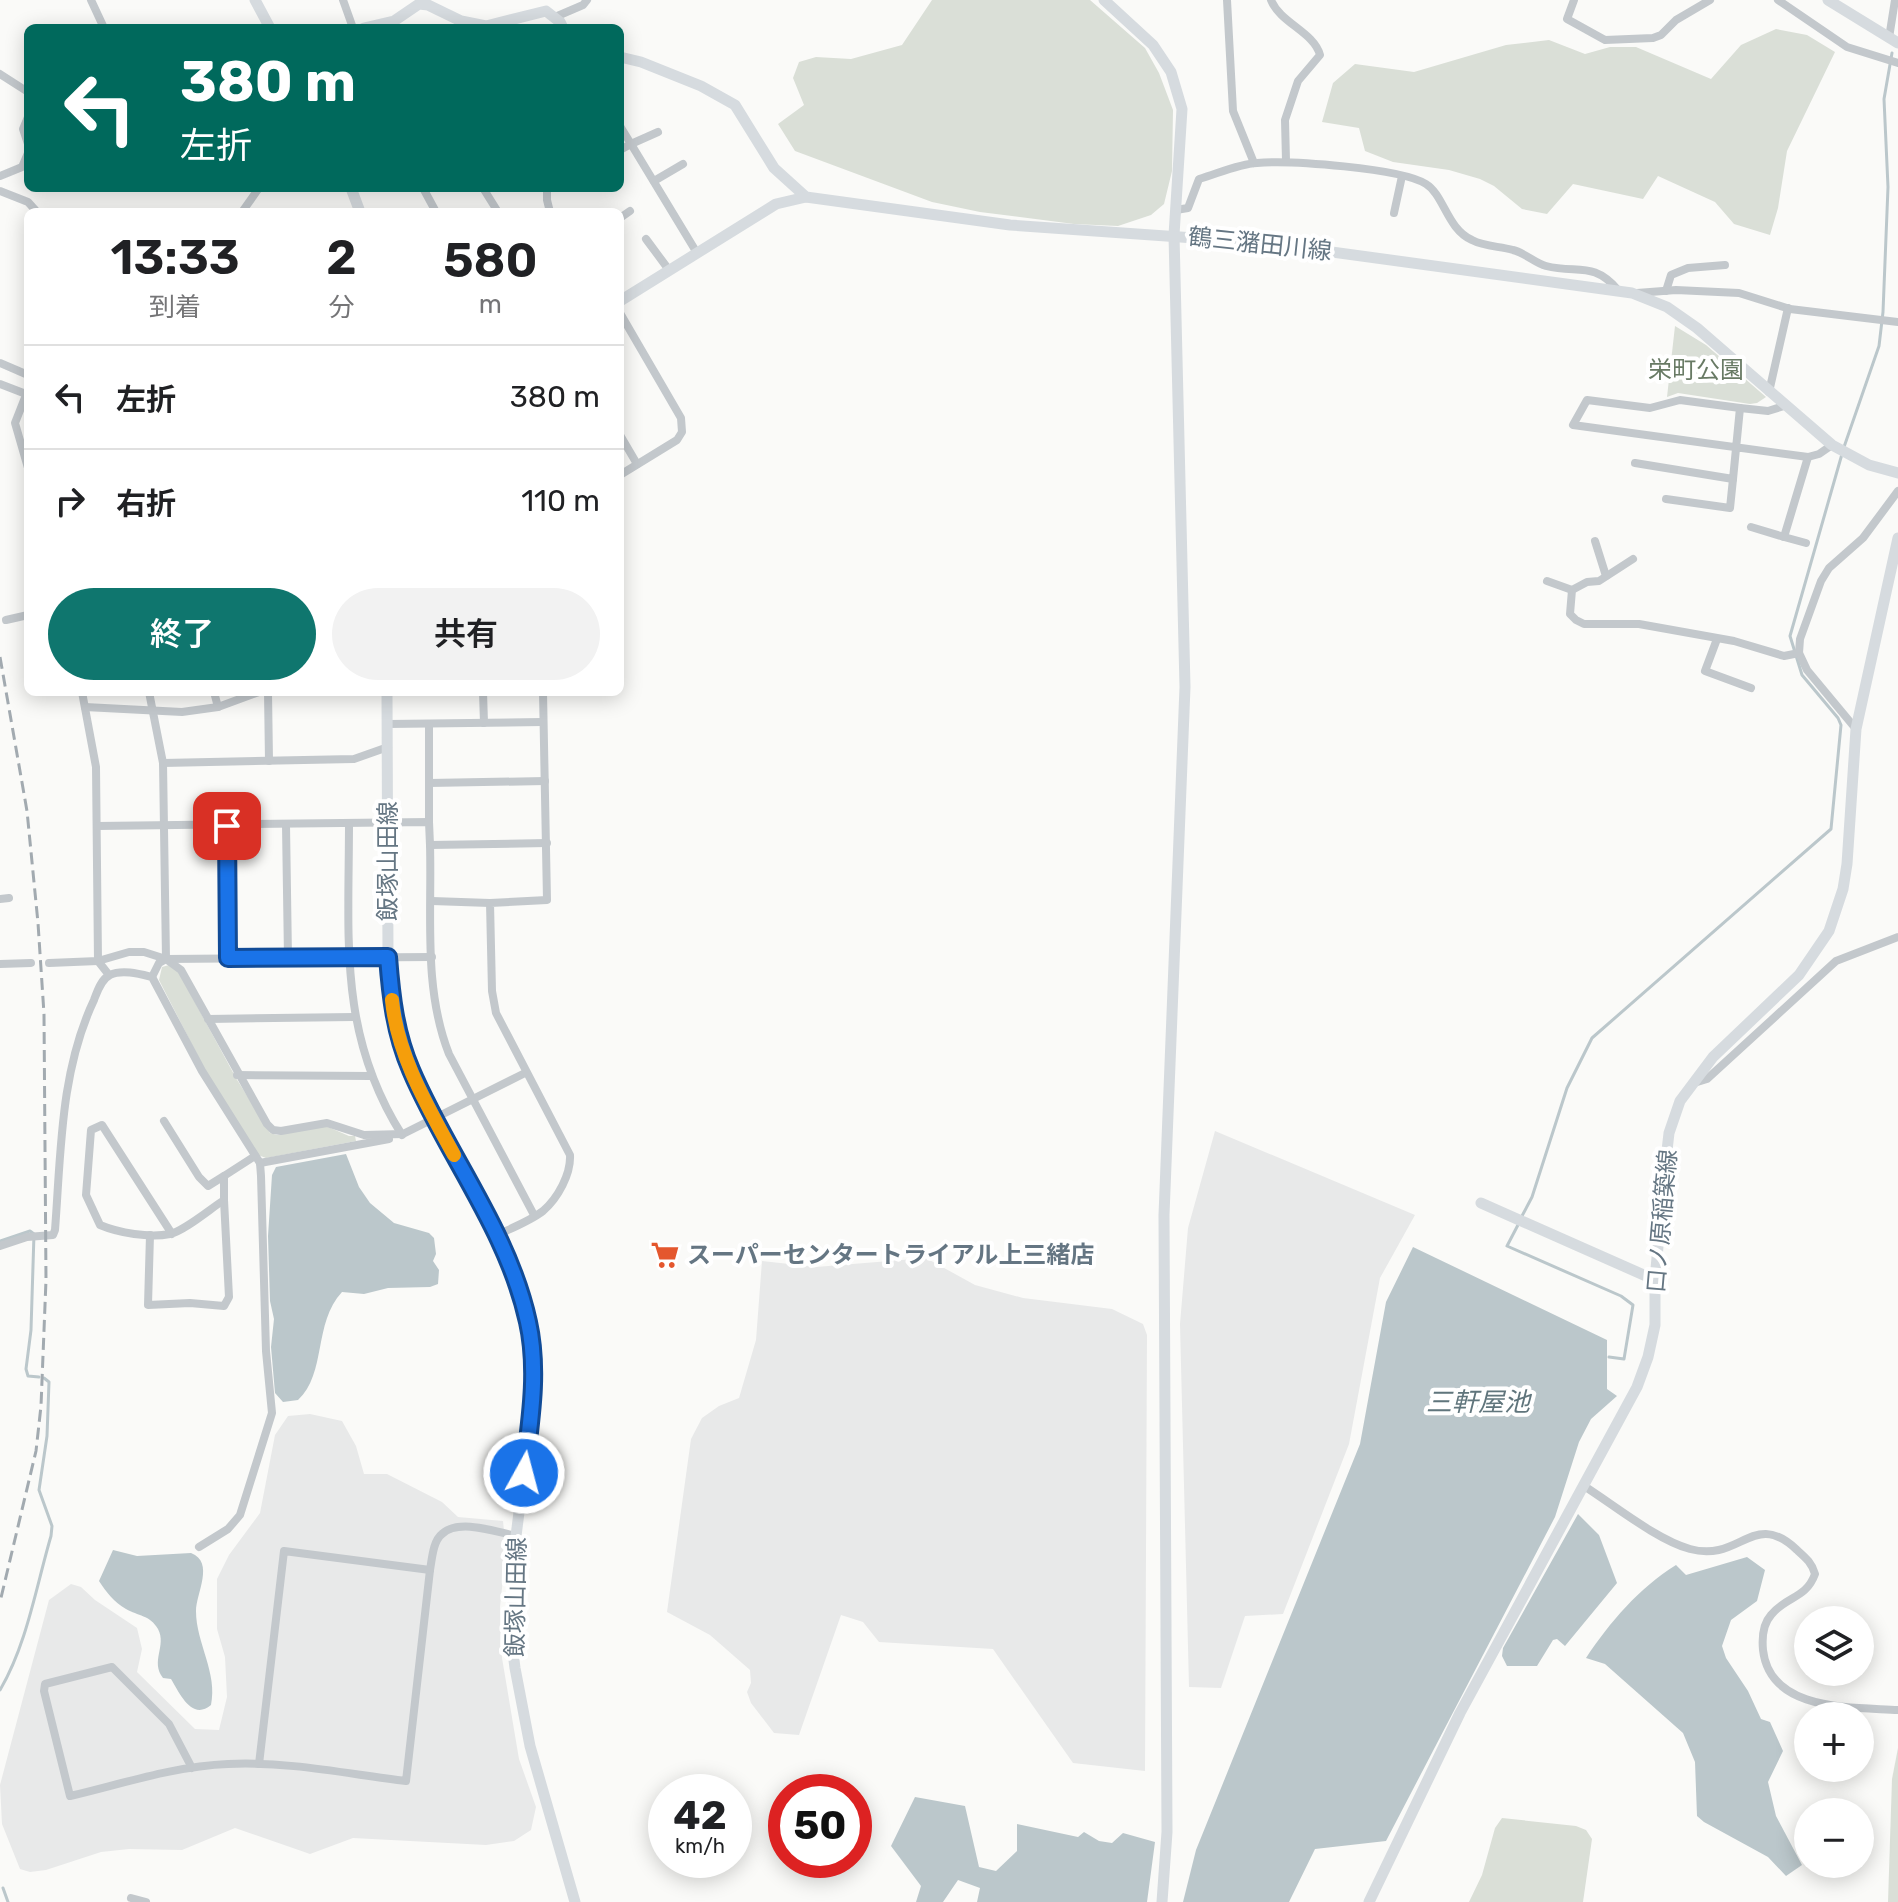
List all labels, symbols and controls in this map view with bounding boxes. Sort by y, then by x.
text: 380 m [180,49,356,115]
icon: left [48,56,152,160]
text: 左折 [180,124,252,167]
street label: 鶴三潴田川線 [1187,223,1333,265]
text: 13:33 [110,229,240,286]
text: 2 [326,229,357,286]
text: 580 [443,232,538,289]
text: m [479,289,502,320]
text: 到着 [149,292,201,323]
text: 分 [328,292,354,323]
park label: 栄町公園 [1648,356,1744,384]
icon: left [48,375,92,419]
text: 380 m [510,379,600,415]
text: 左折 [116,382,176,418]
icon: right [48,479,92,523]
text: 110 m [521,483,600,519]
text: 右折 [116,486,176,522]
button: 終了 [48,588,316,680]
button: 共有 [332,588,600,680]
pin [193,792,261,860]
street label: 飯塚山田線 [374,801,402,921]
icon: arrive [205,804,249,848]
street label: 口ノ原稲築線 [1642,1148,1682,1294]
supermarket icon: スーパーセンタートライアル上三緒店 [650,1240,680,1270]
place label: スーパーセンタートライアル上三緒店 [687,1241,1095,1269]
water label: 三軒屋池 [1426,1387,1533,1418]
position arrow [482,1431,566,1515]
street label: 飯塚山田線 [501,1537,531,1657]
map controls [1794,1606,1874,1878]
button: layers [1794,1606,1874,1686]
button: + [1794,1702,1874,1782]
speed limit sign: 50 [768,1774,872,1878]
text: 42 [673,1792,727,1839]
button: − [1794,1798,1874,1878]
text: km/h [675,1834,725,1858]

